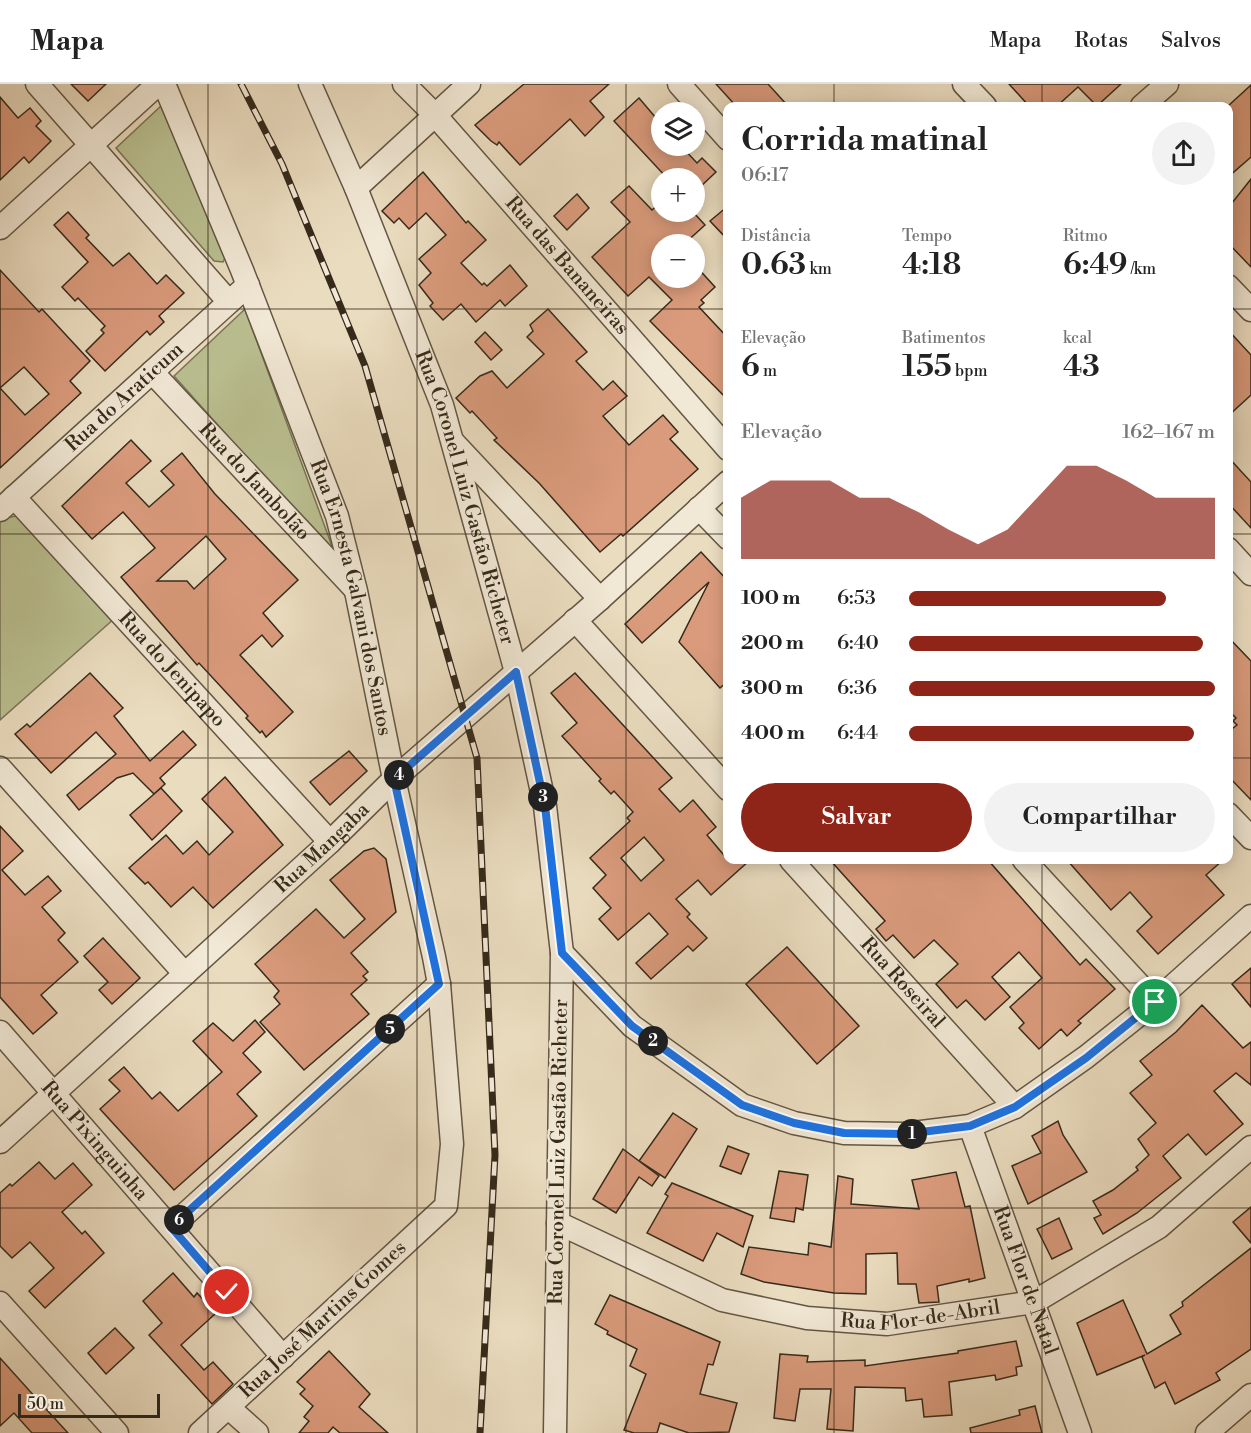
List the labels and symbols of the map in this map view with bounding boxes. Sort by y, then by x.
street label: Rua das Bananeiras [500,191,634,340]
street label: Rua do Araticum [60,337,189,457]
street label: Rua Coronel Luiz Gastão Richeter [409,346,520,648]
street label: Rua do Jambolão [193,417,316,546]
street label: Rua Ernesta Galvani dos Santos [304,456,397,738]
street label: Rua do Jenipapo [113,607,231,733]
pin: 4 [384,760,414,790]
pin: 3 [528,782,558,812]
street label: Rua Mangaba [269,797,375,899]
street label: Rua Roseiral [855,932,950,1034]
pin [1129,976,1180,1027]
street label: Rua Coronel Luiz Gastão Richeter [544,999,574,1305]
pin: 5 [375,1014,405,1044]
pin: 2 [638,1026,668,1056]
street label: Rua Pixinguinha [36,1076,154,1206]
pin: 1 [897,1119,927,1149]
street label: Rua Flor de Natal [987,1203,1063,1358]
pin: 6 [164,1205,194,1235]
street label: Rua José Martins Gomes [234,1236,412,1404]
pin [201,1266,252,1317]
street label: Rua Flor-de-Abril [839,1295,1002,1337]
scale bar [18,1391,160,1418]

